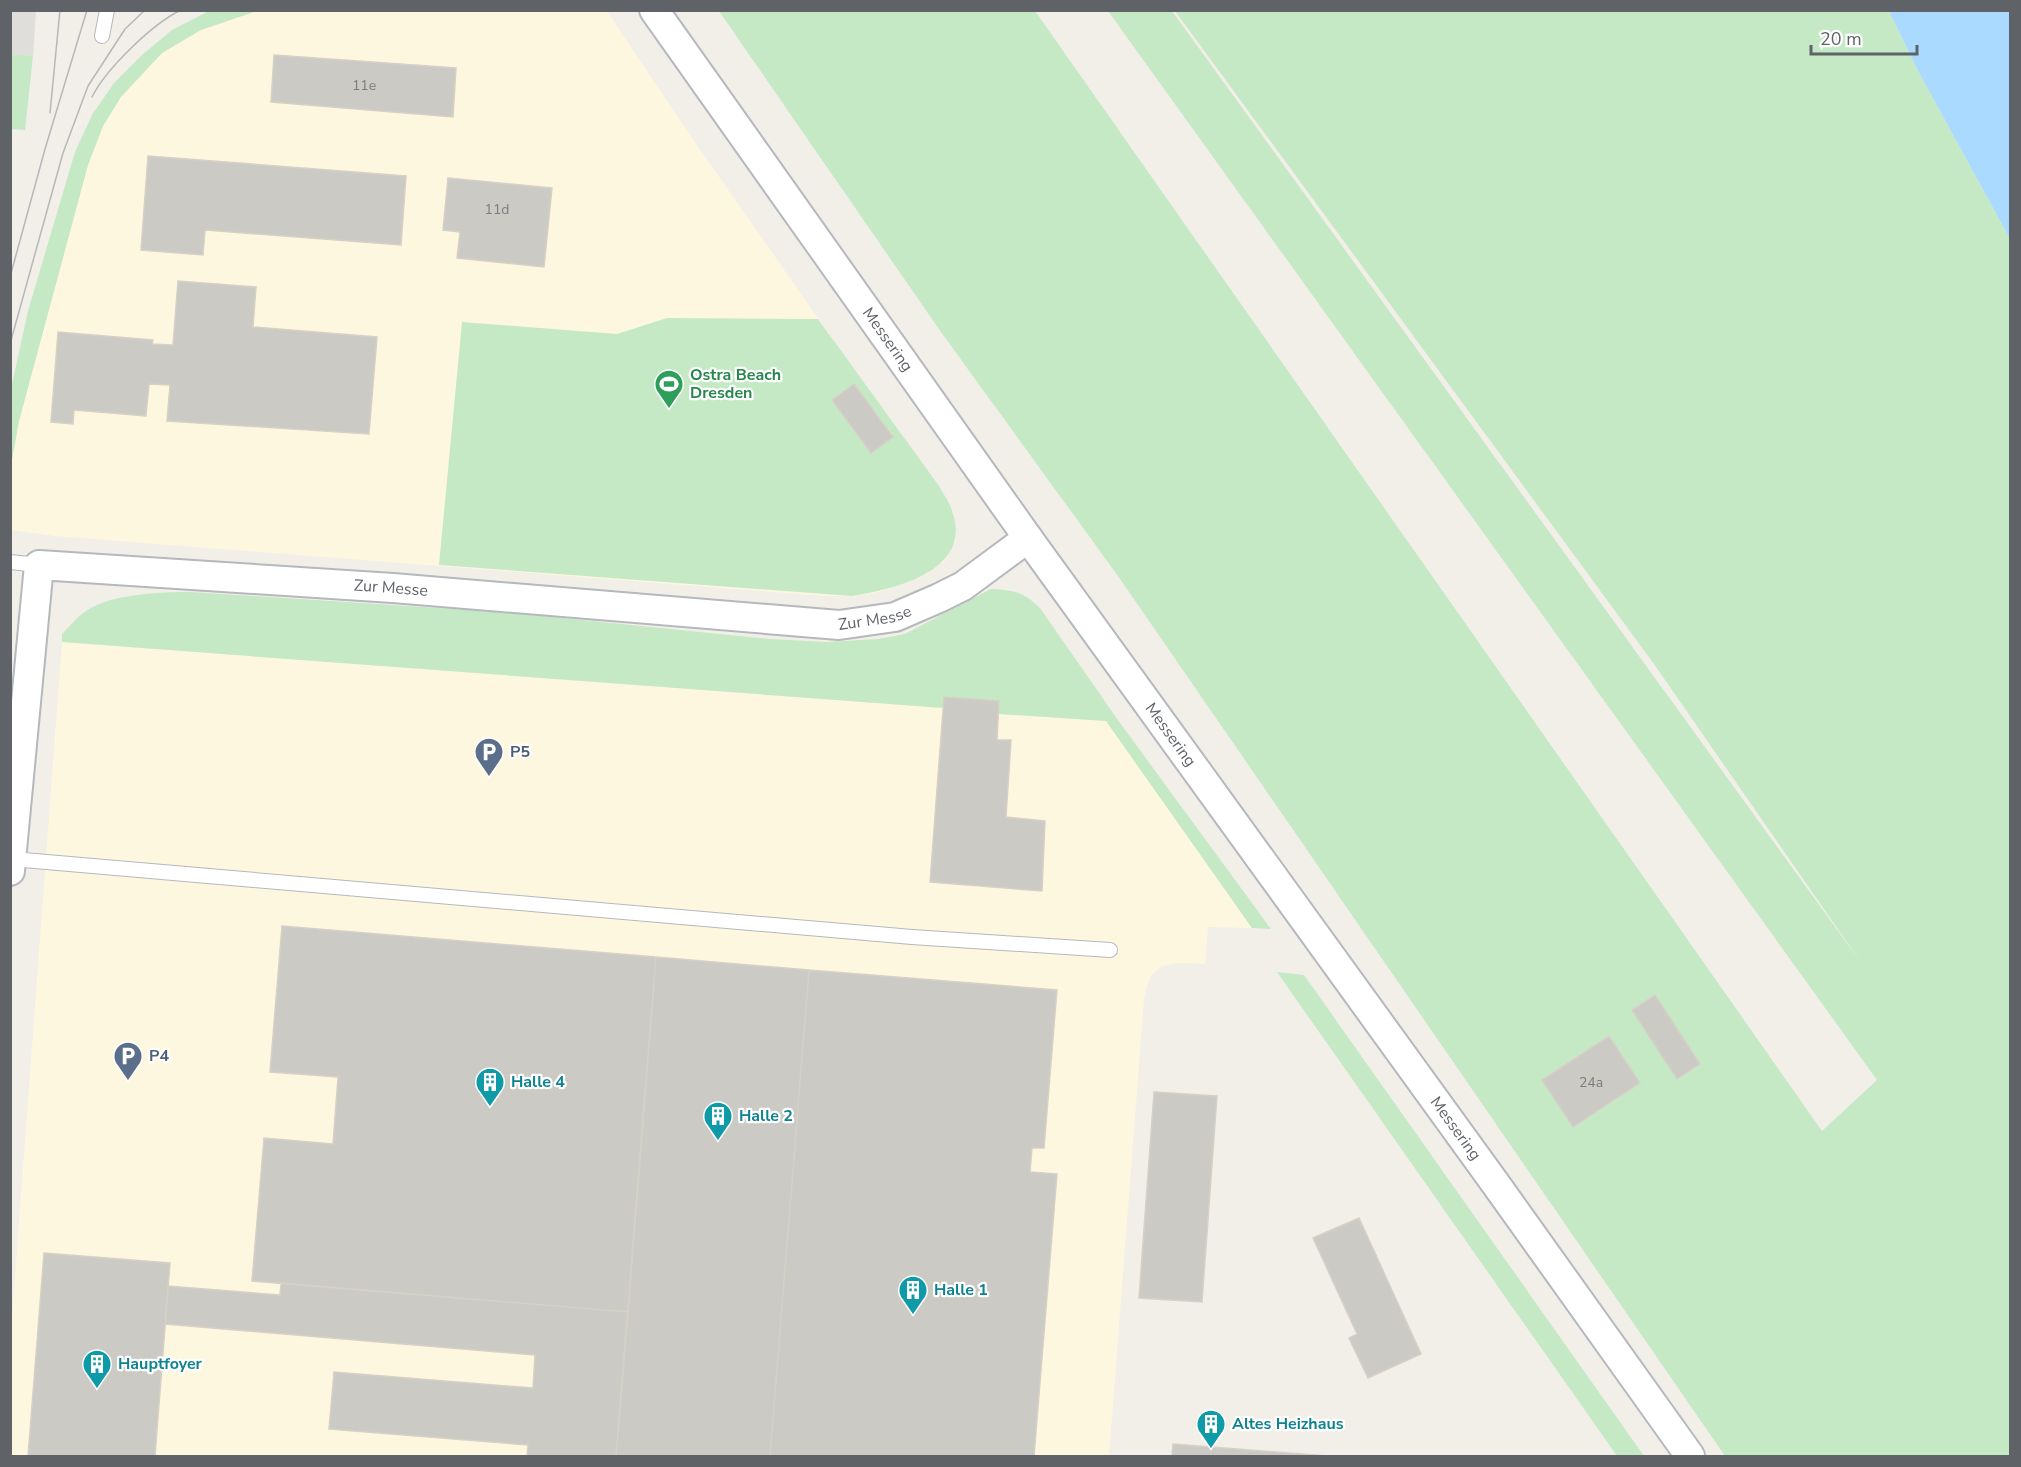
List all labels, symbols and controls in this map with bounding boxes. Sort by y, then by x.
scale bar [1811,18,1918,56]
text: 20 m [1820,27,1862,51]
house number: 11e [352,76,376,95]
house number: 11d [485,200,509,219]
street label: Messering [857,303,918,376]
place label: Ostra Beach Dresden [690,364,781,404]
sports icon: Ostra Beach Dresden [653,368,685,410]
street label: Zur Messe [353,574,429,602]
street label: Zur Messe [837,600,915,636]
street label: Messering [1140,698,1201,771]
parking icon: P5 [473,736,505,778]
place label: P5 [510,741,530,763]
parking icon: P4 [112,1040,144,1082]
place label: P4 [149,1045,169,1067]
building icon: Halle 4 [474,1066,506,1108]
place label: Halle 4 [511,1071,565,1093]
house number: 24a [1579,1073,1603,1092]
street label: Messering [1425,1092,1486,1165]
building icon: Halle 2 [702,1100,734,1142]
place label: Halle 2 [739,1105,793,1127]
building icon: Halle 1 [897,1274,929,1316]
place label: Halle 1 [934,1279,988,1301]
building icon: Hauptfoyer [81,1348,113,1390]
place label: Hauptfoyer [118,1353,203,1375]
building icon: Altes Heizhaus [1195,1408,1227,1450]
place label: Altes Heizhaus [1232,1413,1344,1435]

